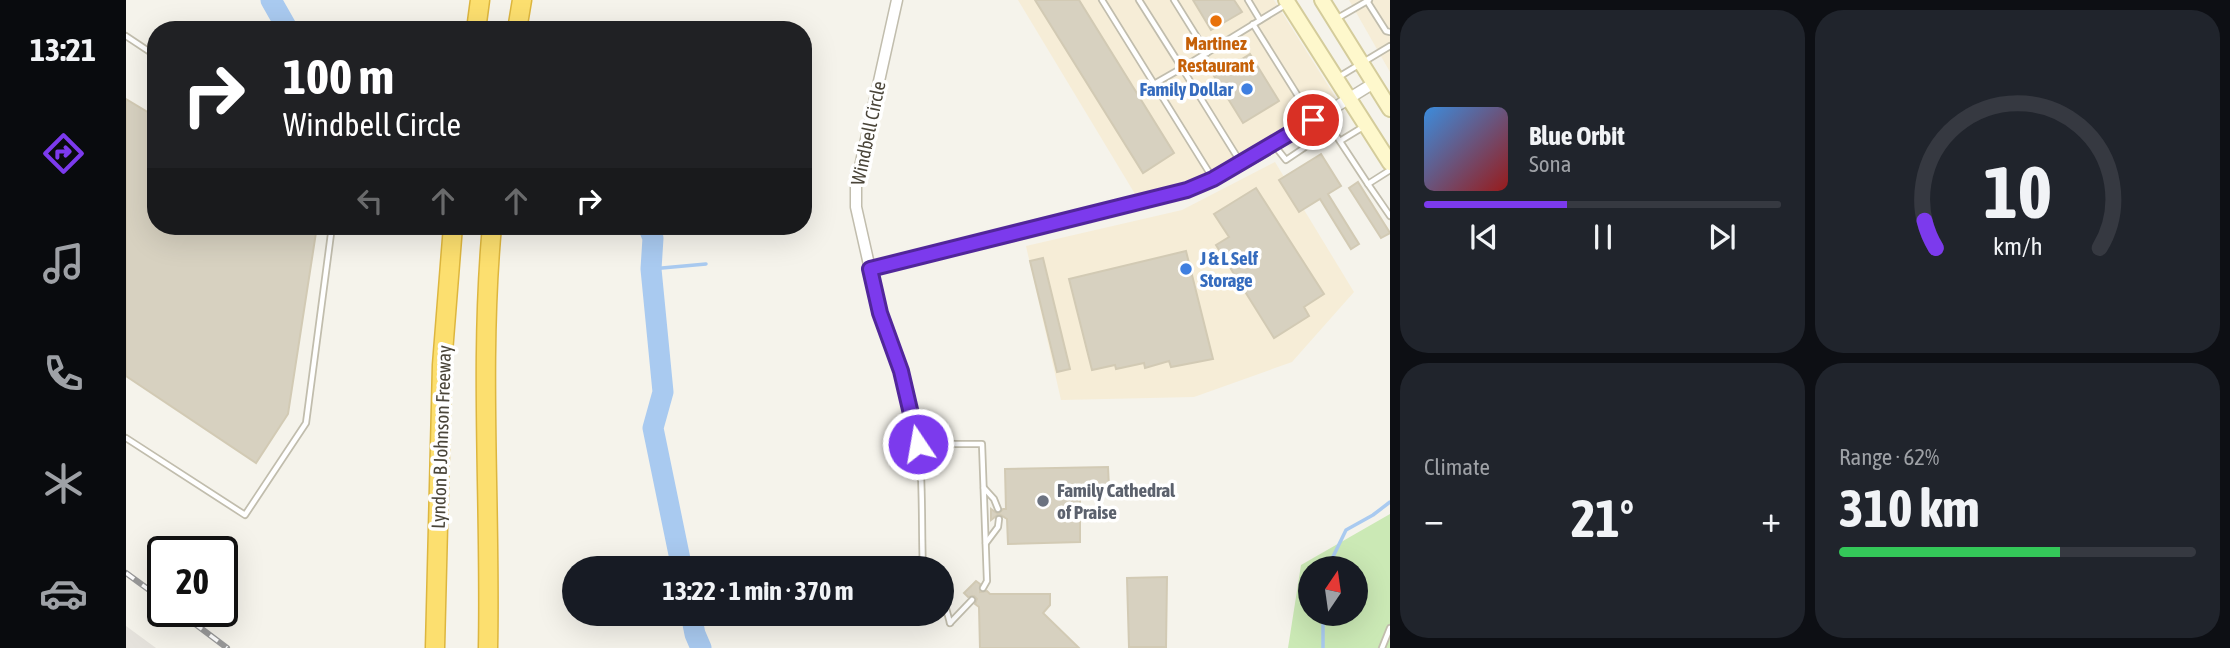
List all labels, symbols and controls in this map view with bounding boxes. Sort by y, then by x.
marker: Martinez Restaurant [1208,13,1224,29]
text: 13:21 [30,31,96,68]
place label: Martinez Restaurant [1177,32,1255,76]
text: 100 m [283,48,394,104]
icon: right [168,49,259,140]
place label: Family Dollar [1139,78,1233,100]
street label: Windbell Circle [846,79,890,187]
marker: Family Dollar [1239,81,1255,97]
pin [1283,90,1343,150]
icon: arrive [1294,101,1332,139]
text: Windbell Circle [283,106,461,143]
text: Blue Orbit [1529,121,1625,151]
icon: directions [39,129,88,178]
text: 10 [1983,150,2052,233]
text: Sona [1529,151,1571,177]
icon: left [351,182,389,220]
icon: ahead [424,182,462,220]
icon: ahead [497,182,535,220]
icon: right [570,182,608,220]
icon: previous [1465,218,1503,256]
icon: pause [1584,218,1622,256]
icon: next [1703,218,1741,256]
text: km/h [1993,232,2042,260]
icon: music [39,239,88,288]
place label: J & L Self Storage [1199,247,1259,291]
marker: J & L Self Storage [1178,261,1194,277]
street label: Lyndon B Johnson Freeway [427,345,455,529]
icon: phone [39,349,88,398]
position arrow [881,407,955,481]
text: Range · 62% [1839,444,1939,470]
text: Climate [1424,454,1490,480]
icon: climate [39,459,88,508]
text: 310 km [1839,478,1980,538]
place label: Family Cathedral of Praise [1057,479,1176,523]
text: 21° [1571,488,1634,548]
marker: Family Cathedral of Praise [1035,493,1051,509]
text: − [1424,497,1444,540]
text: + [1761,497,1781,540]
speed limit sign: 20 [147,536,238,627]
north arrow [1298,556,1368,626]
map controls [1298,556,1368,626]
icon: car [39,569,88,618]
text: 13:22 · 1 min · 370 m [663,576,853,606]

